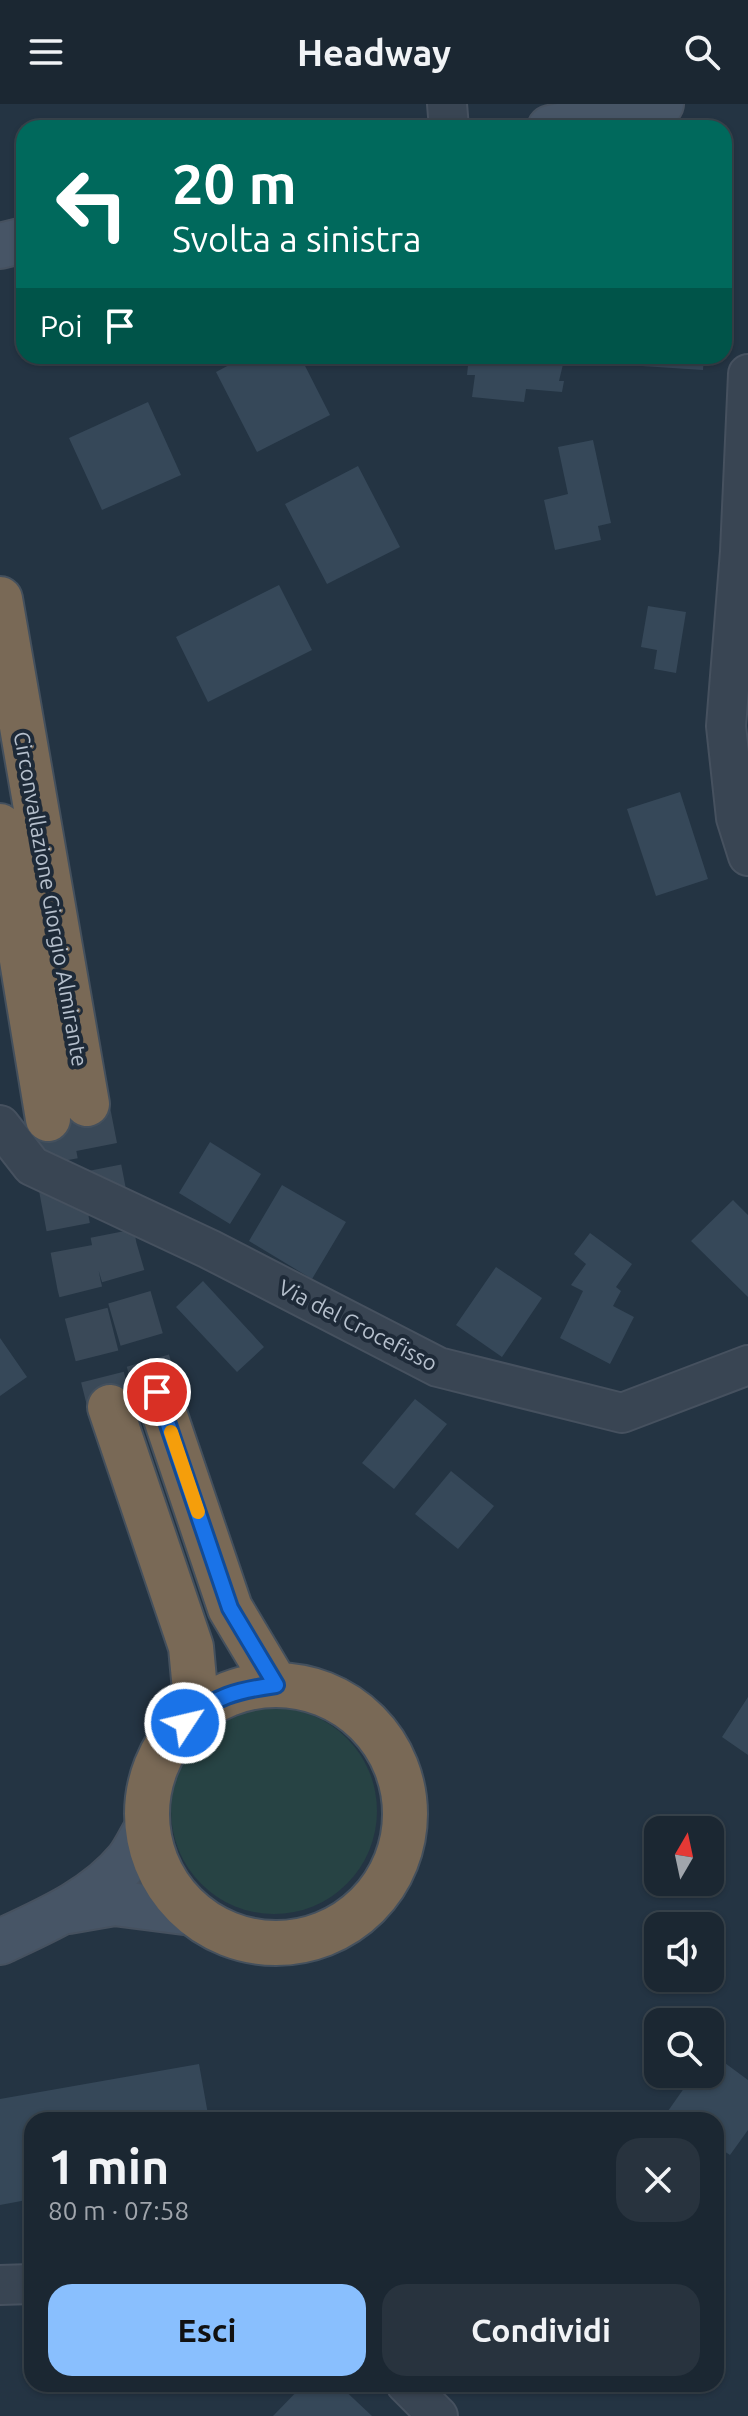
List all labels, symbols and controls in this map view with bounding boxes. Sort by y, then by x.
icon: menu [24,30,68,74]
icon: search [680,30,724,74]
text: Headway [297,32,451,73]
icon: left [40,152,144,256]
text: 20 m [172,152,297,215]
text: Svolta a sinistra [172,218,422,259]
icon: arrive [98,304,142,348]
text: Poi [40,309,82,343]
street label: Circonvallazione Giorgio Almirante [10,729,93,1069]
street label: Via del Crocefisso [275,1274,442,1375]
pin [123,1358,191,1426]
icon: arrive [135,1370,179,1414]
position arrow [143,1681,227,1765]
north arrow [644,1816,724,1896]
map controls [644,1816,724,2088]
button: sound [644,1912,724,1992]
button: search [644,2008,724,2088]
button: close [616,2138,700,2222]
text: 1 min [48,2139,169,2193]
text: 80 m · 07:58 [48,2196,189,2225]
button: Esci [48,2284,366,2376]
button: Condividi [382,2284,700,2376]

